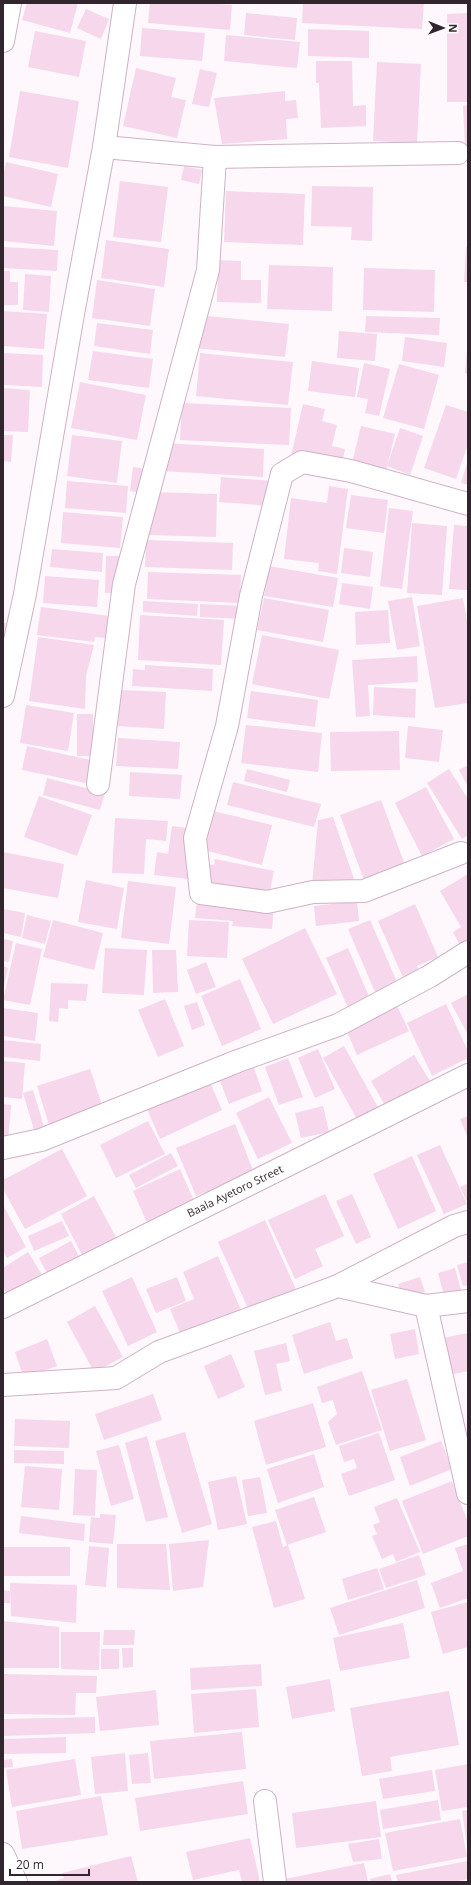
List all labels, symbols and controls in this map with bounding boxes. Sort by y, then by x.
north arrow [423,8,463,48]
text: N [446,24,461,33]
street label: Baala Ayetoro Street [184,1161,285,1220]
scale bar [10,1851,89,1877]
text: 20 m [16,1856,44,1873]

